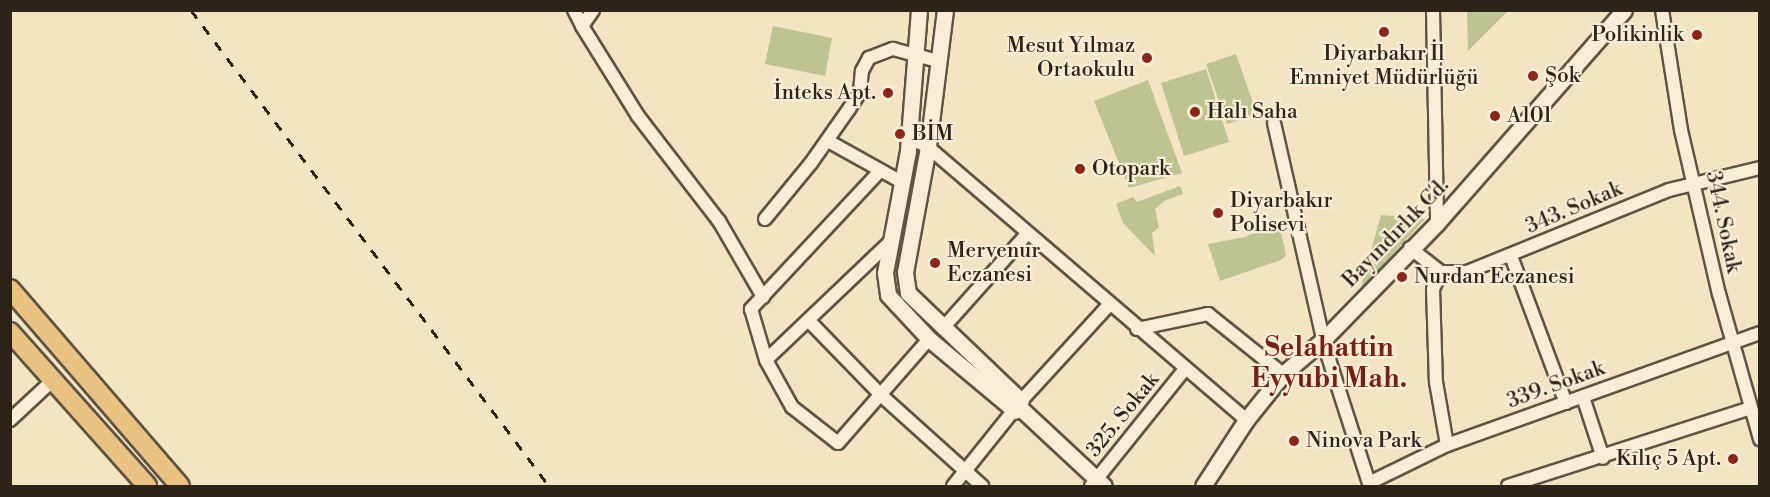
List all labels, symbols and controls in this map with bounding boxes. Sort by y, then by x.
place label: Polikinlik [1592,22,1684,48]
marker: Diyarbakır İl Emniyet Müdürlüğü [1377,25,1391,39]
marker: Polikinlik [1688,26,1706,44]
place label: Mesut Yılmaz Ortaokulu [1007,33,1135,83]
place label: Diyarbakır İl Emniyet Müdürlüğü [1290,41,1478,91]
marker: Mesut Yılmaz Ortaokulu [1140,51,1154,65]
place label: Şok [1545,63,1580,89]
marker: Şok [1526,69,1540,83]
place label: İnteks Apt. [774,80,876,106]
marker: İnteks Apt. [881,86,895,100]
place label: Halı Saha [1207,99,1298,125]
place label: A101 [1507,103,1552,129]
marker: Halı Saha [1188,105,1202,119]
marker: A101 [1488,109,1502,123]
place label: BİM [912,121,953,147]
marker: BİM [893,127,907,141]
place label: Otopark [1092,156,1170,182]
marker: Otopark [1073,162,1087,176]
street label: 344. Sokak [1700,169,1746,275]
street label: Bayındırlık Cd. [1338,173,1454,293]
street label: 343. Sokak [1522,176,1626,240]
place label: Diyarbakır Polisevi [1230,188,1332,238]
marker: Diyarbakır Polisevi [1211,206,1225,220]
place label: Mervenur Eczanesi [947,238,1040,288]
marker: Mervenur Eczanesi [928,256,942,270]
place label: Nurdan Eczanesi [1414,264,1575,290]
marker: Nurdan Eczanesi [1395,270,1409,284]
district label: Selahattin Eyyubi Mah. [1251,332,1407,395]
street label: 339. Sokak [1504,356,1608,414]
street label: 325. Sokak [1081,368,1165,462]
place label: Ninova Park [1306,428,1421,454]
marker: Ninova Park [1287,434,1301,448]
place label: Kılıç 5 Apt. [1616,446,1721,472]
marker: Kılıç 5 Apt. [1726,452,1740,466]

